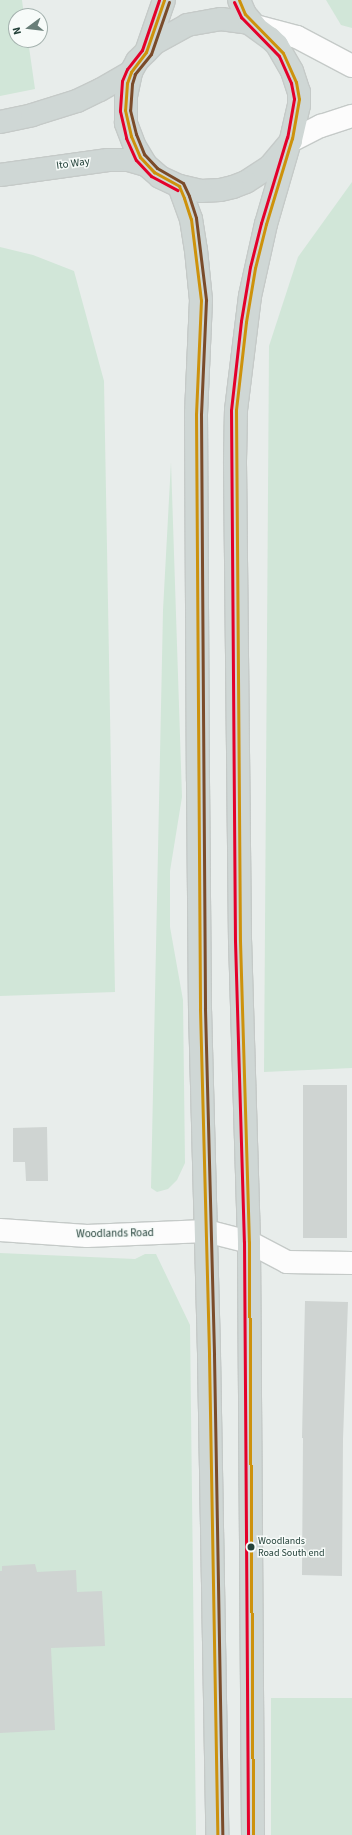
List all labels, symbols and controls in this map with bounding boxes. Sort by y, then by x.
north arrow [8,8,48,48]
text: N [9,26,25,36]
street label: Ito Way [55,155,91,173]
street label: Woodlands Road [76,1227,154,1241]
place label: Woodlands Road South end [258,1535,324,1558]
marker: Woodlands Road South end [246,1542,256,1552]

